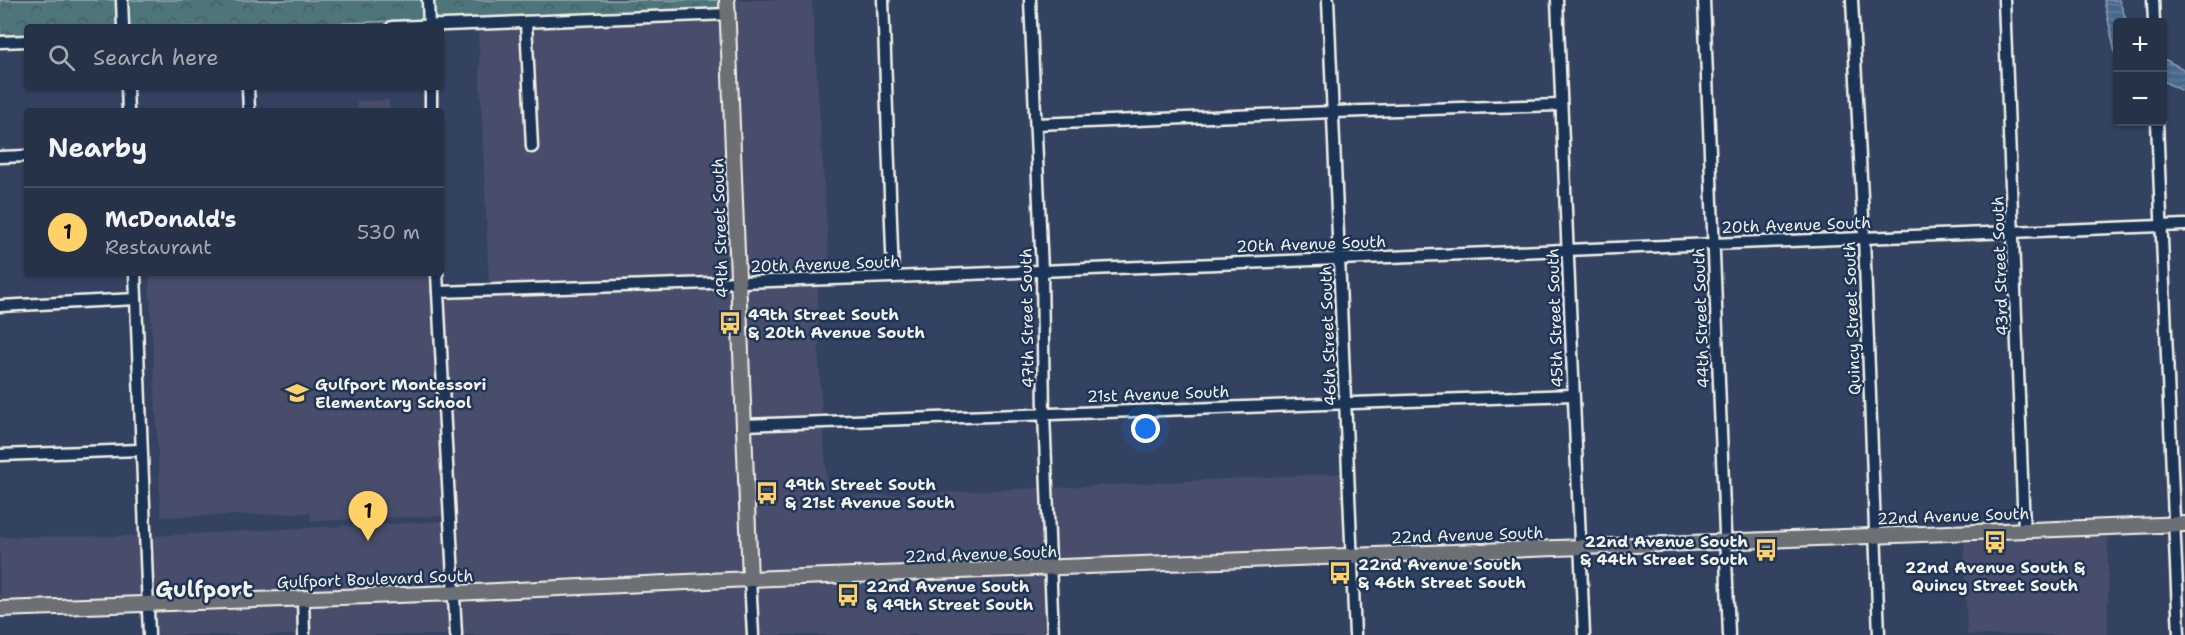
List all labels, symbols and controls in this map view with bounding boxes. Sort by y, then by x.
map controls [2113,18,2167,126]
button: + [2113,18,2167,72]
search box [24,24,444,90]
icon: search [45,41,78,74]
text: Search here [93,43,219,72]
button: − [2113,72,2167,126]
text: Nearby [48,130,147,165]
street label: 49th Street South [707,157,733,299]
street label: 43rd Street South [1987,196,2013,336]
text: McDonald's [105,205,236,234]
street label: 20th Avenue South [1721,212,1871,238]
text: 1 [63,219,72,245]
text: 530 m [357,219,420,245]
street label: 20th Avenue South [1236,231,1386,257]
text: Restaurant [105,234,212,260]
street label: Quincy Street South [1839,241,1865,395]
street label: 44th Street South [1688,247,1714,389]
street label: 47th Street South [1015,248,1039,388]
street label: 45th Street South [1542,248,1568,388]
street label: 20th Avenue South [750,251,900,277]
street label: 46th Street South [1315,265,1341,407]
place label: 49th Street South & 20th Avenue South [748,304,925,343]
bus stop icon: 49th Street South & 20th Avenue South [717,310,743,336]
place label: Gulfport Montessori Elementary School [315,374,487,413]
school or university icon: Gulfport Montessori Elementary School [284,380,310,406]
street label: 21st Avenue South [1086,381,1230,407]
your location [1131,414,1160,443]
place label: 49th Street South & 21st Avenue South [785,474,955,513]
bus stop icon: 49th Street South & 21st Avenue South [754,480,780,506]
pin: 1 [348,492,388,541]
street label: 22nd Avenue South [1876,503,2030,529]
street label: 22nd Avenue South [1390,522,1544,548]
bus stop icon: 22nd Avenue South & Quincy Street South [1982,529,2008,555]
place label: 22nd Avenue South & 44th Street South [1580,531,1748,570]
bus stop icon: 22nd Avenue South & 44th Street South [1753,537,1779,563]
street label: 22nd Avenue South [904,541,1058,567]
place label: 22nd Avenue South & 46th Street South [1358,554,1526,593]
place label: 22nd Avenue South & Quincy Street South [1905,557,2085,596]
bus stop icon: 22nd Avenue South & 46th Street South [1327,560,1353,586]
street label: Gulfport Boulevard South [276,565,474,593]
district label: Gulfport [155,575,253,604]
place label: 22nd Avenue South & 49th Street South [866,576,1034,615]
bus stop icon: 22nd Avenue South & 49th Street South [835,582,861,608]

